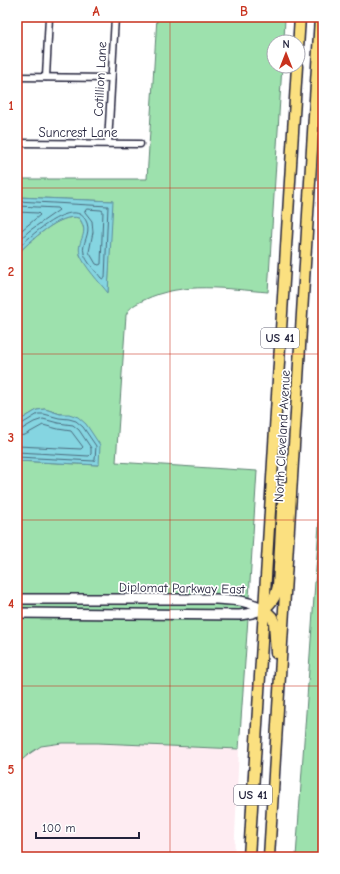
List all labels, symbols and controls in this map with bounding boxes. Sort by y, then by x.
text: A [92,4,100,19]
text: B [240,4,248,19]
north arrow [266,34,306,74]
text: N [282,38,290,51]
street label: Cotillion Lane [91,41,109,117]
text: 1 [8,98,14,113]
street label: Suncrest Lane [39,125,118,140]
text: 2 [8,264,14,279]
road number: US 41 [261,328,299,348]
street label: North Cleveland Avenue [271,369,293,502]
text: 3 [8,430,14,445]
street label: Diplomat Parkway East [119,579,247,597]
text: 4 [8,596,14,611]
text: 5 [8,762,15,777]
road number: US 41 [234,785,272,805]
scale bar [36,814,139,840]
text: 100 m [42,821,75,835]

